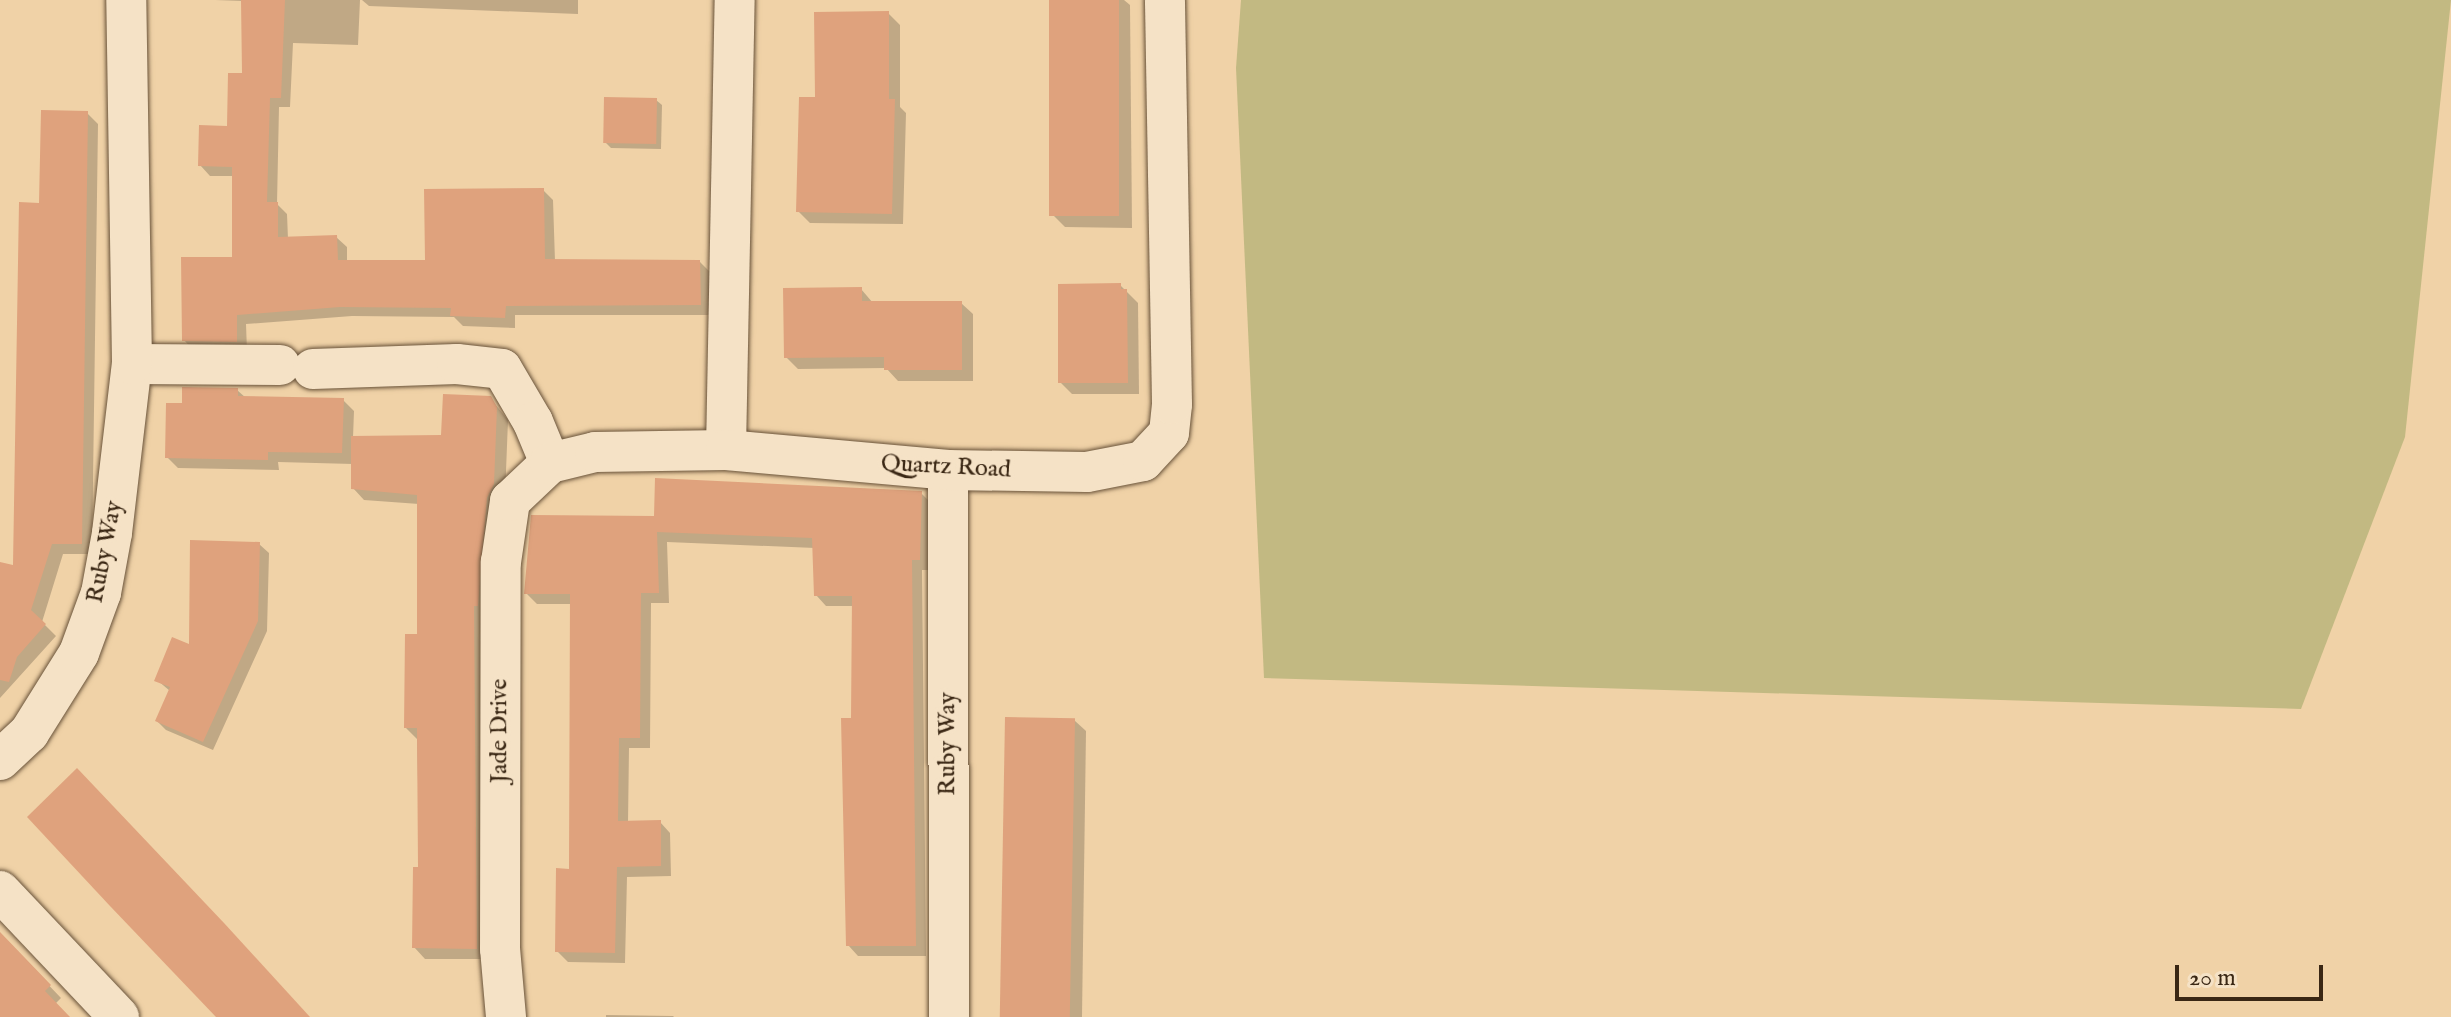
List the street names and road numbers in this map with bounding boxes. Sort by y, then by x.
street label: Quartz Road [880,449,1012,485]
street label: Ruby Way [81,498,129,606]
street label: Jade Drive [486,679,514,783]
street label: Ruby Way [934,692,962,796]

